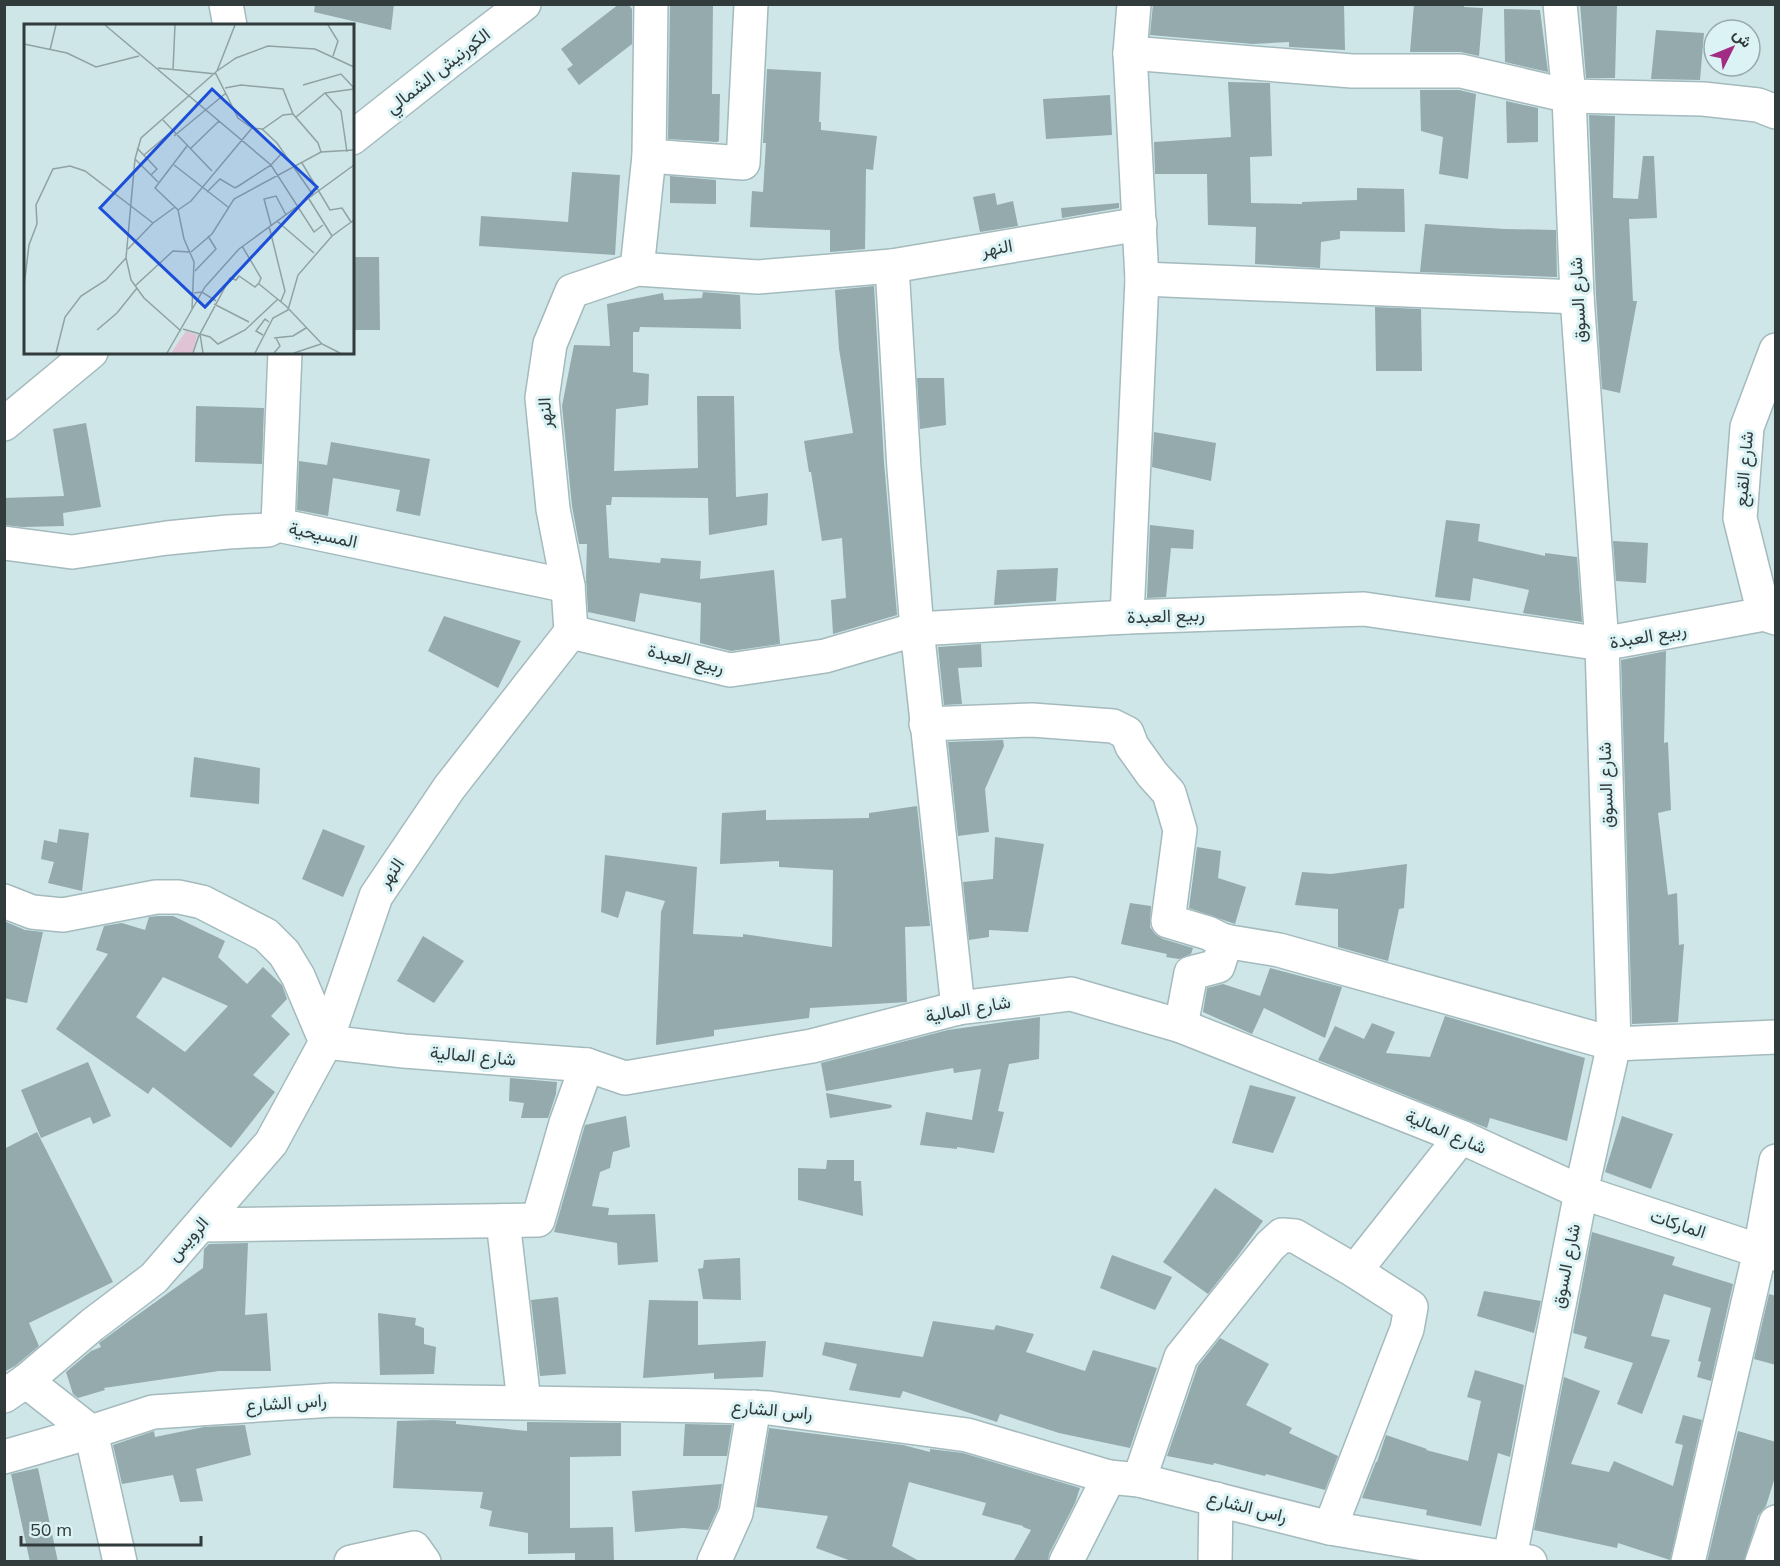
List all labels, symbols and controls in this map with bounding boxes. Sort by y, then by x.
north arrow [1702,18,1762,78]
street label: الكورنيش الشمالي [381,23,497,122]
inset map [24,24,354,354]
text: ش [1729,24,1757,52]
street label: النهر [978,233,1014,262]
street label: شارع السوق [1564,256,1592,344]
street label: النهر [532,397,557,430]
street label: شارع القبع [1729,430,1759,508]
street label: المسيحية [287,516,360,553]
street label: ربيع العبدة [1127,603,1205,629]
street label: ربيع العبدة [1608,617,1688,655]
street label: ربيع العبدة [645,639,727,679]
street label: شارع السوق [1593,742,1619,828]
street label: النهر [372,853,409,893]
street label: شارع المالية [923,990,1013,1028]
street label: شارع المالية [429,1040,517,1072]
street label: شارع المالية [1402,1104,1490,1160]
street label: الماركات [1647,1204,1709,1243]
street label: الرويس [162,1212,213,1266]
street label: شارع السوق [1546,1222,1586,1310]
street label: راس الشارع [244,1388,328,1418]
street label: راس الشارع [730,1394,814,1426]
street label: راس الشارع [1204,1485,1290,1529]
scale bar [21,1509,201,1547]
text: 50 m [30,1518,72,1541]

